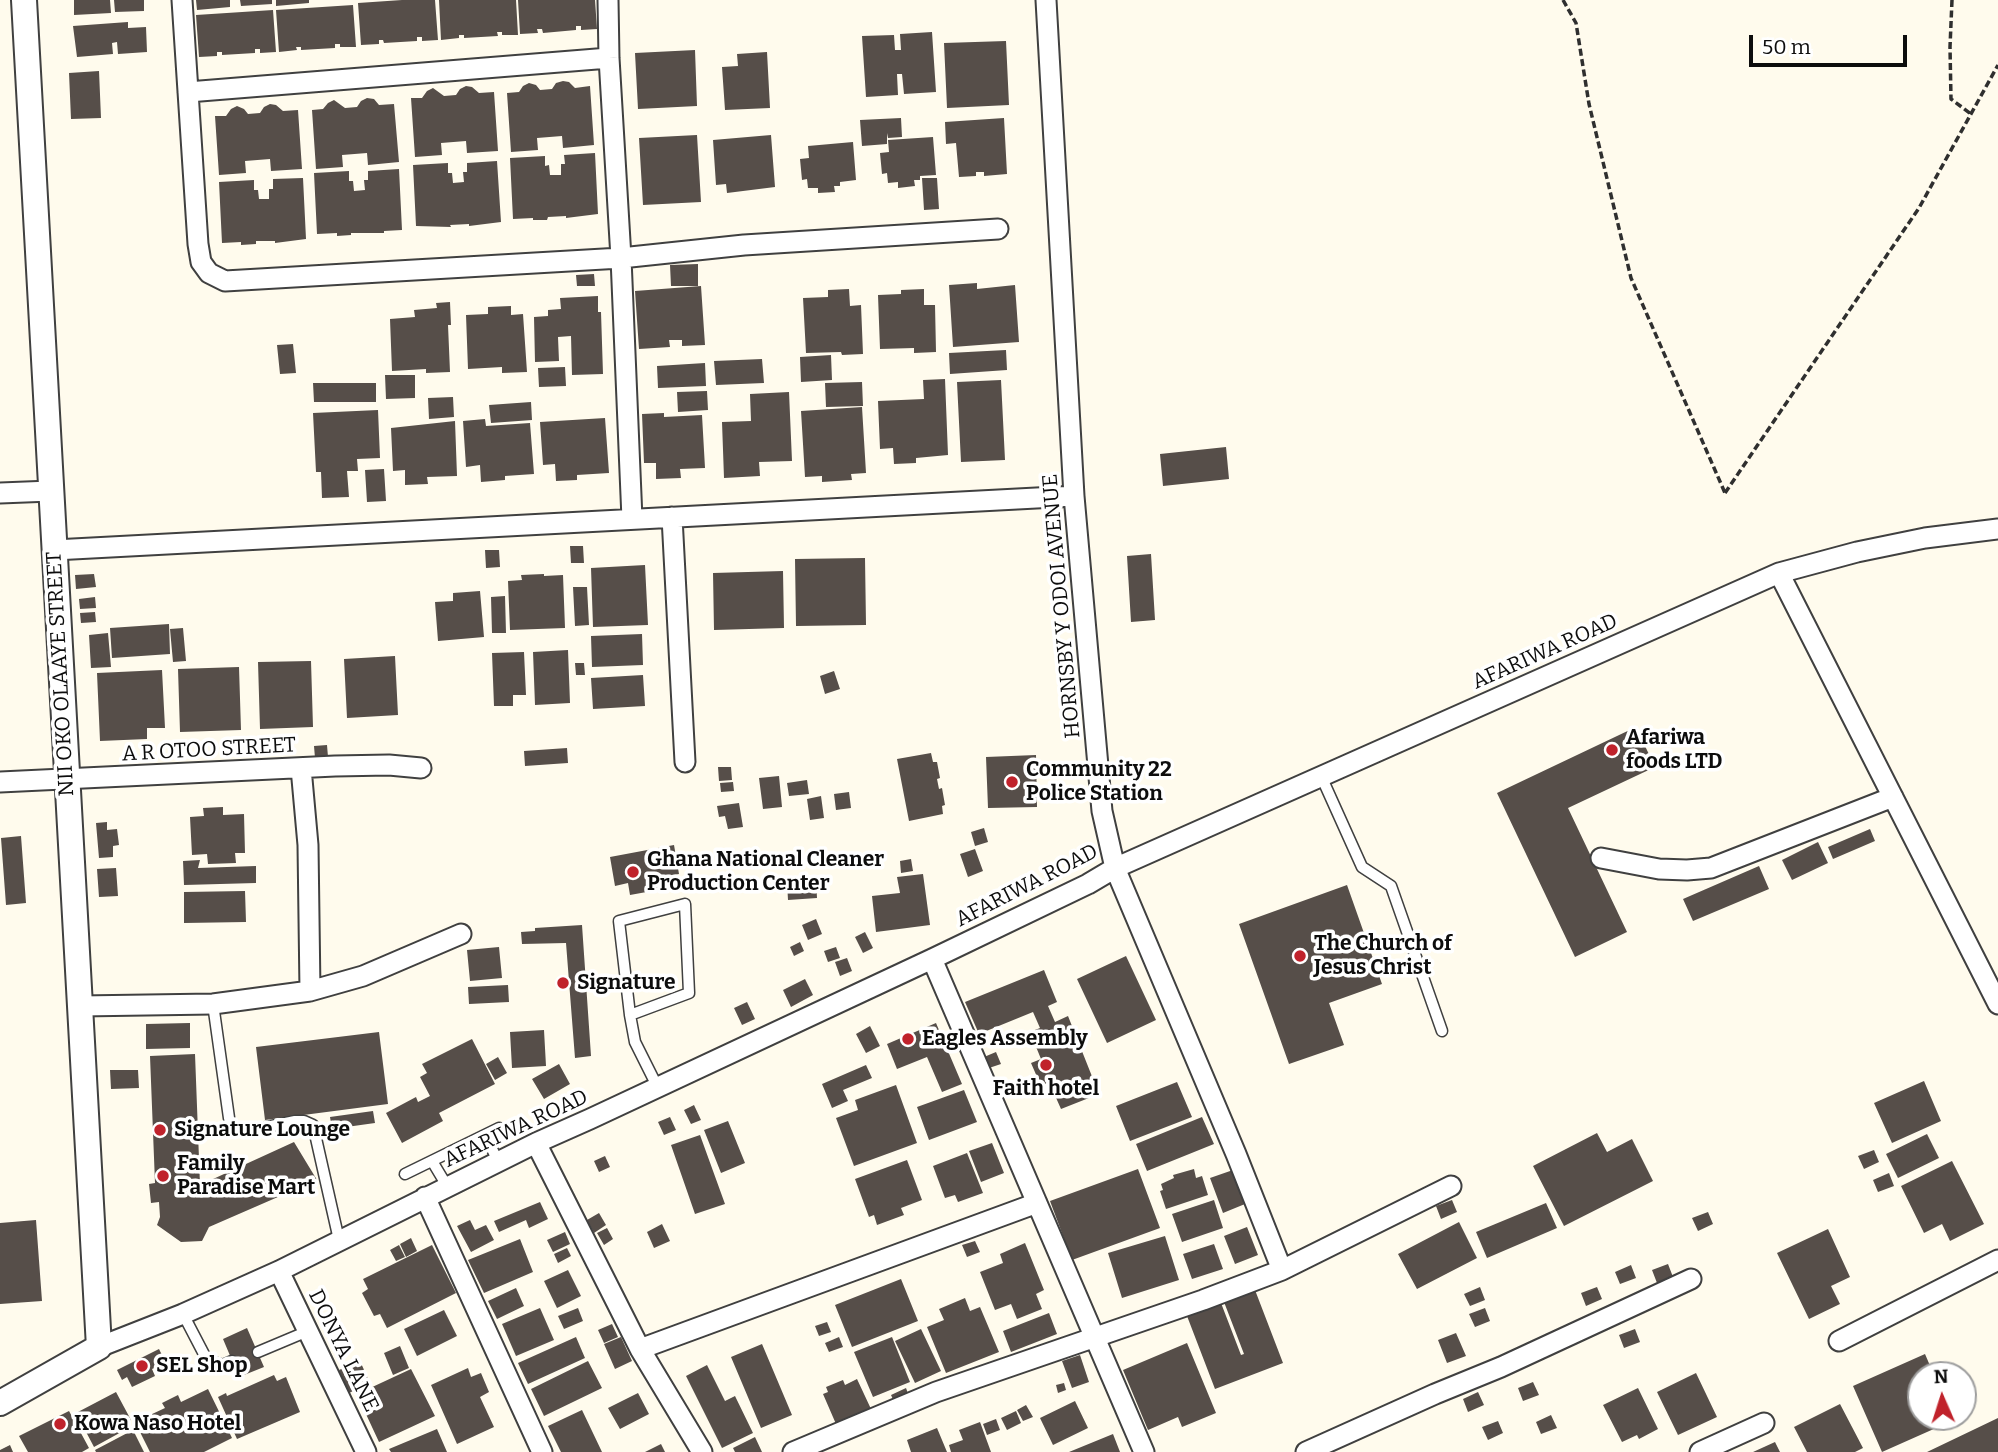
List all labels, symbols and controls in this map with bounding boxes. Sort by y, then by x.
scale bar [1753,21,1910,65]
text: 50 m [1762,34,1811,60]
street label: HORNSBY Y ODOI AVENUE [1038,473,1086,739]
street label: NII OKO OLAAYE STREET [42,551,80,797]
street label: AFARIWA ROAD [1469,609,1621,695]
place label: Afariwa foods LTD [1626,725,1722,775]
street label: A R OTOO STREET [121,733,297,767]
marker: Afariwa foods LTD [1604,742,1620,758]
place label: Community 22 Police Station [1026,757,1172,807]
marker: Community 22 Police Station [1004,774,1020,790]
street label: AFARIWA ROAD [952,839,1102,933]
place label: Ghana National Cleaner Production Center [647,847,884,897]
marker: Ghana National Cleaner Production Center [625,864,641,880]
place label: The Church of Jesus Christ [1314,931,1452,981]
marker: The Church of Jesus Christ [1292,948,1308,964]
place label: Signature [577,970,676,996]
marker: Signature [555,975,571,991]
place label: Eagles Assembly [922,1026,1088,1052]
marker: Eagles Assembly [900,1031,916,1047]
marker: Faith hotel [1038,1057,1054,1073]
place label: Faith hotel [993,1076,1099,1102]
street label: AFARIWA ROAD [440,1085,592,1173]
place label: Signature Lounge [174,1117,350,1143]
marker: Signature Lounge [152,1122,168,1138]
place label: Family Paradise Mart [177,1151,315,1201]
marker: Family Paradise Mart [155,1168,171,1184]
street label: DONYA LANE [303,1286,383,1416]
place label: SEL Shop [156,1353,247,1379]
marker: SEL Shop [134,1358,150,1374]
north arrow [1907,1361,1977,1431]
text: N [1933,1365,1949,1388]
place label: Kowa Naso Hotel [74,1411,241,1437]
marker: Kowa Naso Hotel [52,1416,68,1432]

